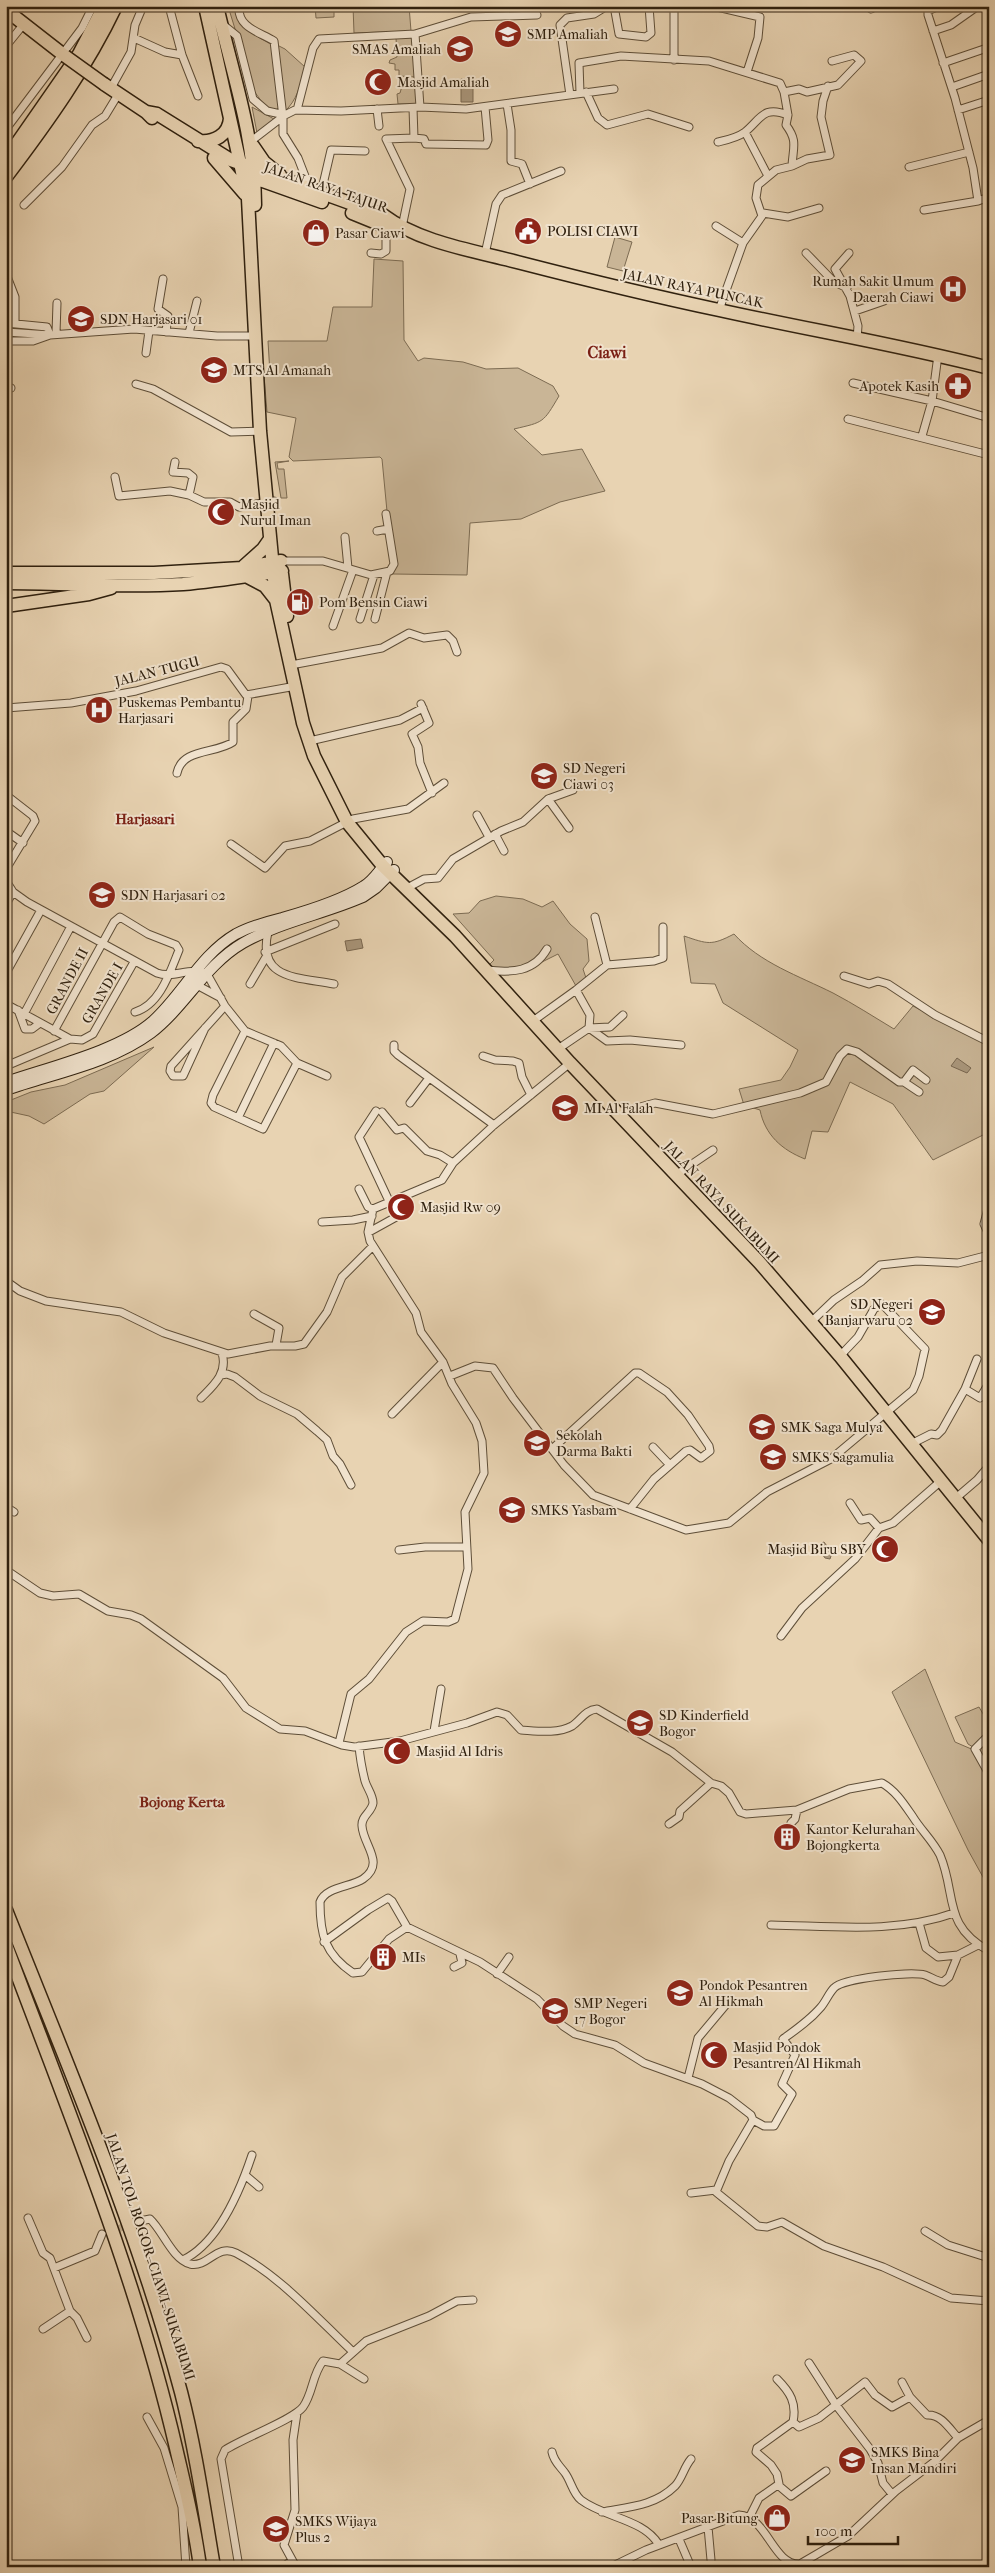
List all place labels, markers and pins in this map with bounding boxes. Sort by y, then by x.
school or university icon: SMP Amaliah [493,19,523,49]
place label: SMP Amaliah [527,26,608,43]
school or university icon: SMAS Amaliah [445,34,475,64]
place label: SMAS Amaliah [352,41,441,58]
mosque icon: Masjid Amaliah [363,67,393,97]
place label: Masjid Amaliah [397,74,489,91]
public building icon: POLISI CIAWI [513,216,543,246]
shop icon: Pasar Ciawi [301,218,331,248]
place label: POLISI CIAWI [547,223,639,240]
place label: Pasar Ciawi [335,225,405,242]
place label: Rumah Sakit Umum Daerah Ciawi [812,273,934,306]
hospital icon: Rumah Sakit Umum Daerah Ciawi [938,274,968,304]
school or university icon: SDN Harjasari 01 [66,304,96,334]
place label: SDN Harjasari 01 [100,311,202,328]
school or university icon: MTS Al Amanah [199,355,229,385]
place label: MTS Al Amanah [233,362,331,379]
pharmacy icon: Apotek Kasih [943,371,973,401]
place label: Apotek Kasih [858,378,939,395]
place label: Masjid Nurul Iman [240,496,311,529]
mosque icon: Masjid Nurul Iman [206,497,236,527]
fuel station icon: Pom Bensin Ciawi [285,587,315,617]
place label: Pom Bensin Ciawi [319,594,428,611]
place label: Puskemas Pembantu Harjasari [118,694,241,727]
hospital icon: Puskemas Pembantu Harjasari [84,695,114,725]
place label: SD Negeri Ciawi 03 [563,760,626,793]
school or university icon: SD Negeri Ciawi 03 [529,761,559,791]
school or university icon: SDN Harjasari 02 [87,880,117,910]
place label: SDN Harjasari 02 [121,887,226,904]
school or university icon: MI Al Falah [550,1093,580,1123]
place label: MI Al Falah [584,1100,653,1117]
mosque icon: Masjid Rw 09 [386,1192,416,1222]
place label: Masjid Rw 09 [420,1199,501,1216]
place label: SD Negeri Banjarwaru 02 [825,1296,913,1329]
school or university icon: SD Negeri Banjarwaru 02 [917,1297,947,1327]
school or university icon: SMK Saga Mulya [747,1412,777,1442]
place label: SMK Saga Mulya [781,1419,883,1436]
place label: Sekolah Darma Bakti [556,1427,632,1460]
school or university icon: Sekolah Darma Bakti [522,1428,552,1458]
school or university icon: SMKS Sagamulia [758,1442,788,1472]
place label: SMKS Sagamulia [792,1449,894,1466]
school or university icon: SMKS Yasbam [497,1495,527,1525]
place label: SMKS Yasbam [531,1502,617,1519]
mosque icon: Masjid Biru SBY [870,1534,900,1564]
place label: Masjid Biru SBY [767,1541,866,1558]
place label: SD Kinderfield Bogor [659,1707,749,1740]
school or university icon: SD Kinderfield Bogor [625,1708,655,1738]
mosque icon: Masjid Al Idris [382,1736,412,1766]
place label: Masjid Al Idris [416,1743,503,1760]
place label: Kantor Kelurahan Bojongkerta [806,1821,915,1854]
building icon: Kantor Kelurahan Bojongkerta [772,1822,802,1852]
building icon: MIs [368,1942,398,1972]
place label: MIs [402,1949,425,1966]
place label: Pondok Pesantren Al Hikmah [698,1977,808,2010]
school or university icon: Pondok Pesantren Al Hikmah [665,1978,695,2008]
place label: SMP Negeri 17 Bogor [574,1995,647,2028]
school or university icon: SMP Negeri 17 Bogor [540,1996,570,2026]
place label: Masjid Pondok Pesantren Al Hikmah [733,2039,861,2072]
mosque icon: Masjid Pondok Pesantren Al Hikmah [699,2040,729,2070]
place label: SMKS Bina Insan Mandiri [871,2444,957,2477]
school or university icon: SMKS Bina Insan Mandiri [837,2445,867,2475]
shop icon: Pasar Bitung [762,2503,792,2533]
place label: Pasar Bitung [681,2510,759,2527]
place label: SMKS Wijaya Plus 2 [295,2513,377,2546]
school or university icon: SMKS Wijaya Plus 2 [261,2514,291,2544]

